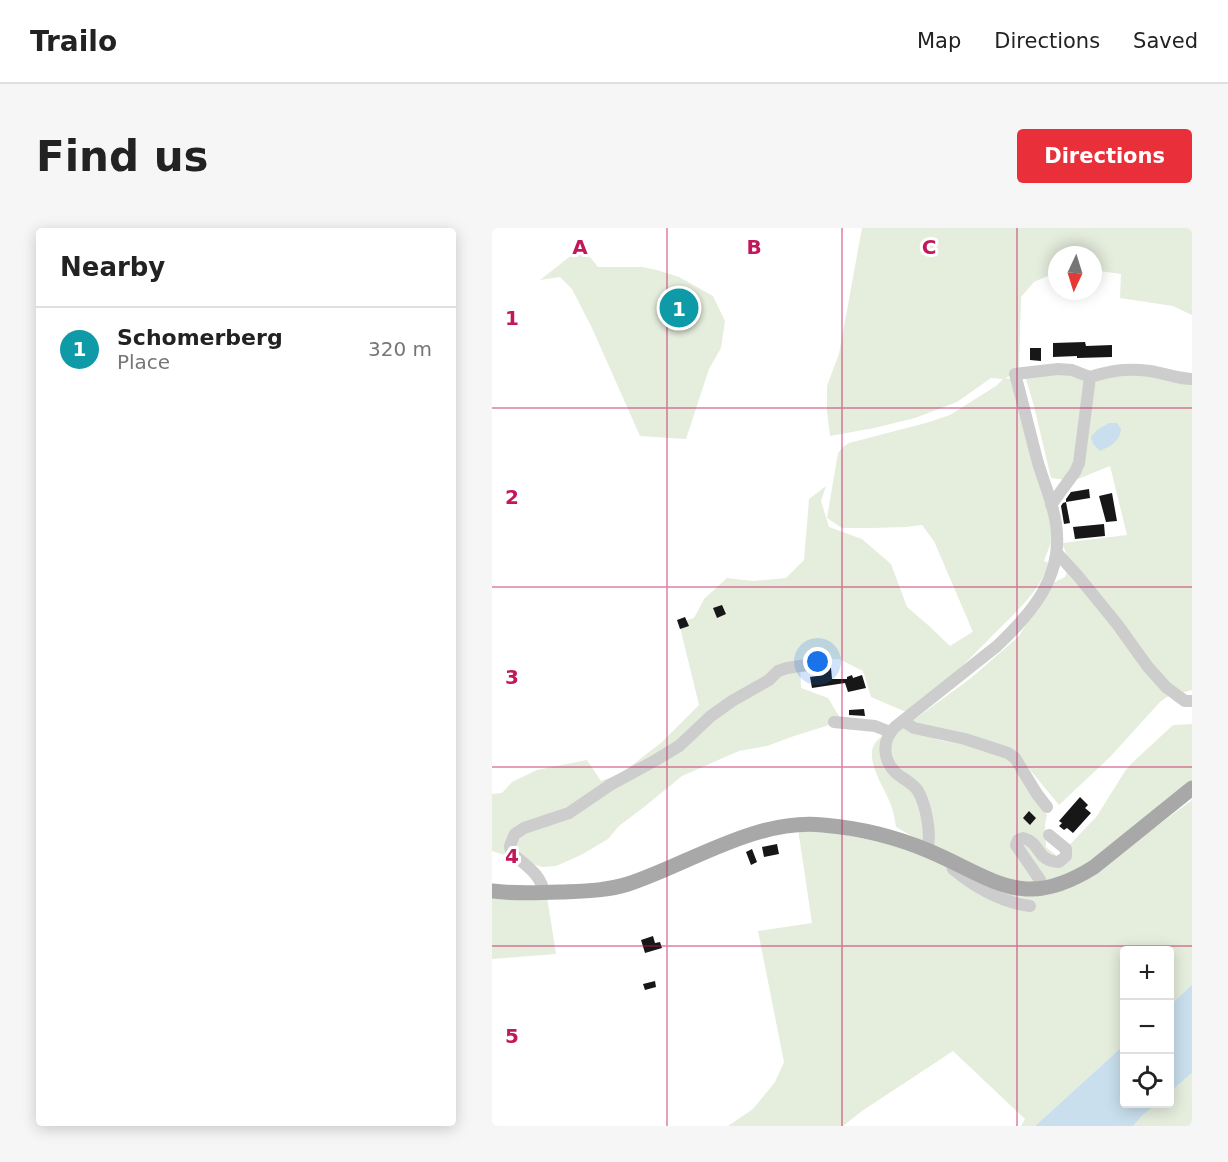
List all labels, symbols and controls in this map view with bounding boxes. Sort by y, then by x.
text: Trailo [30,25,117,58]
text: Map [917,29,961,53]
text: Directions [994,29,1100,53]
text: Saved [1133,29,1198,53]
button: Directions [1017,129,1192,183]
text: Find us [36,132,209,181]
text: A [572,235,588,259]
text: B [746,235,762,259]
text: C [922,235,936,259]
north arrow [1048,246,1102,300]
text: Nearby [60,252,165,282]
pin: 1 [660,286,699,331]
text: 1 [505,306,519,330]
text: Schomerberg [117,325,283,350]
text: 1 [73,337,86,361]
text: 320 m [368,337,432,361]
text: Place [117,350,170,374]
text: 2 [505,485,519,509]
your location [803,647,832,676]
text: 3 [505,665,519,689]
text: 4 [505,844,519,868]
map controls [1120,946,1174,1108]
button: + [1120,946,1174,1000]
button: − [1120,1000,1174,1054]
text: 5 [505,1024,519,1048]
button: locate [1120,1054,1174,1108]

